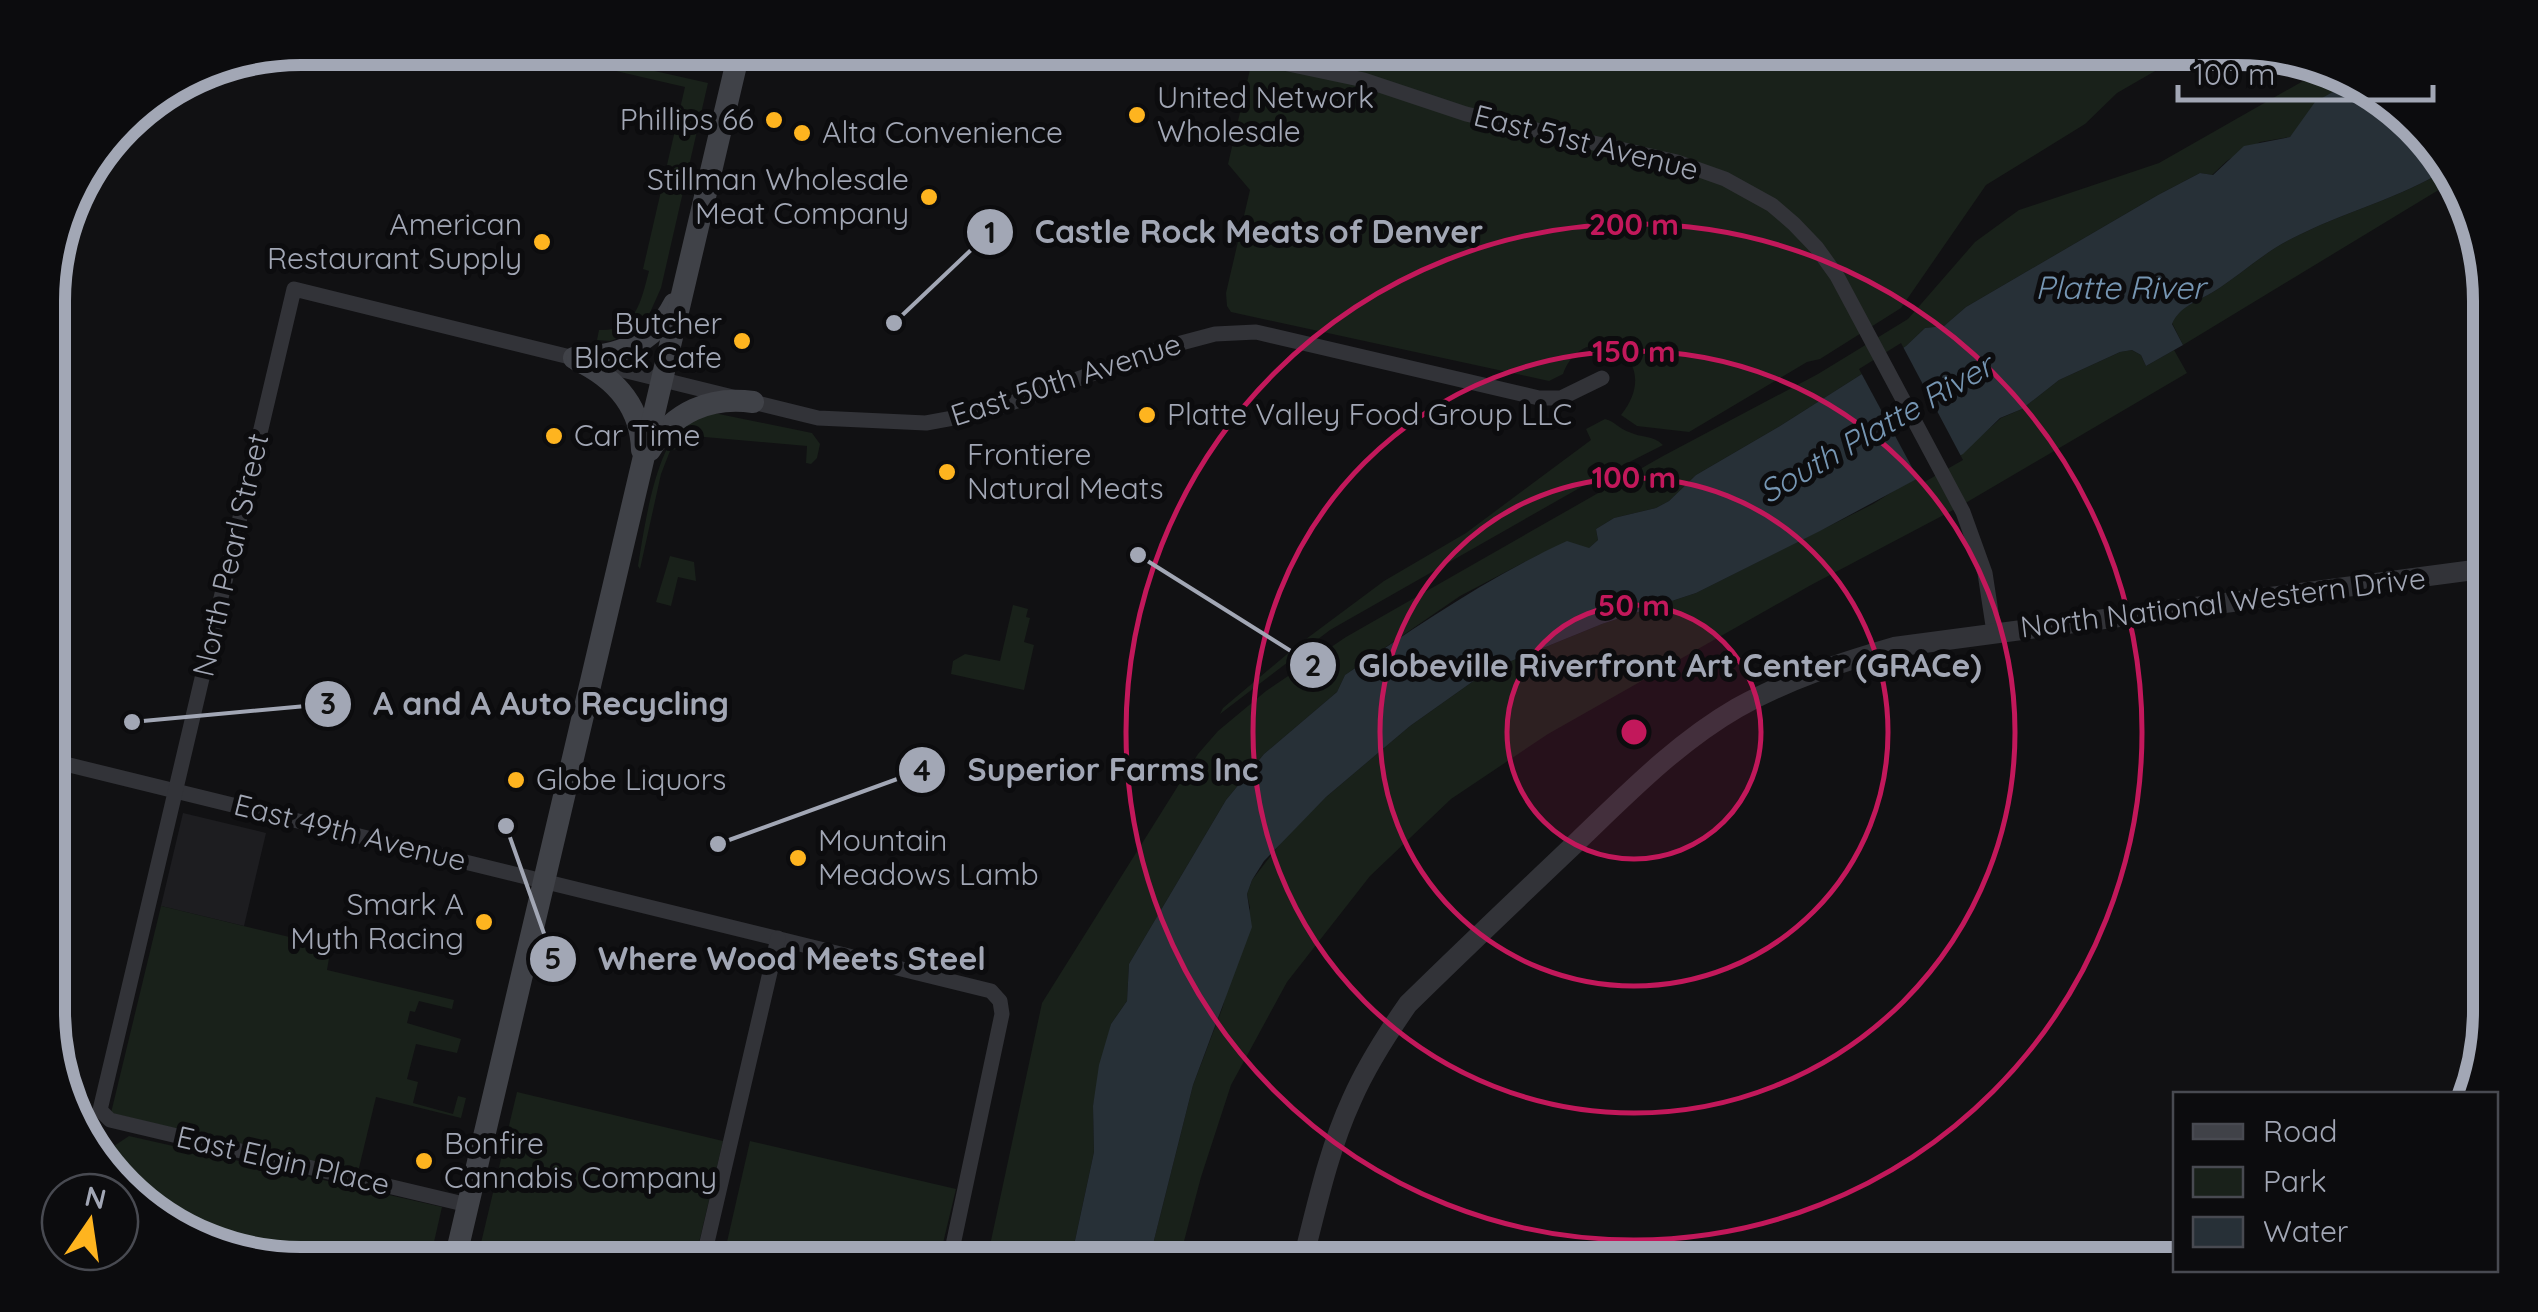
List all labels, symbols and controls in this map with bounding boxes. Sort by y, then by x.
scale bar [2178,40,2433,102]
text: 100 m [2193,55,2275,93]
place label: United Network Wholesale [1157,78,1374,150]
street label: East 51st Avenue [1470,96,1702,188]
place label: Phillips 66 [620,100,754,138]
marker: United Network Wholesale [1126,104,1148,126]
marker: Phillips 66 [763,109,785,131]
place label: Alta Convenience [822,113,1063,151]
marker: Alta Convenience [791,122,813,144]
place label: Stillman Wholesale Meat Company [647,160,909,232]
marker: Stillman Wholesale Meat Company [918,186,940,208]
callout: Castle Rock Meats of Denver [965,201,1503,263]
place label: American Restaurant Supply [267,205,522,277]
text: 200 m [1589,205,1679,243]
text: Castle Rock Meats of Denver [1035,211,1483,251]
text: 1 [984,213,996,251]
marker: American Restaurant Supply [531,231,553,253]
water label: Platte River [2035,267,2208,307]
place label: Butcher Block Cafe [574,304,722,376]
street label: East 50th Avenue [946,324,1186,434]
marker: Butcher Block Cafe [731,330,753,352]
text: 150 m [1592,332,1676,370]
water label: South Platte River [1752,343,2003,511]
place label: Platte Valley Food Group LLC [1167,395,1572,433]
marker: Platte Valley Food Group LLC [1136,404,1158,426]
place label: Car Time [574,416,700,454]
marker: Car Time [543,425,565,447]
street label: North Pearl Street [184,429,276,680]
place label: Frontiere Natural Meats [967,435,1164,507]
text: 100 m [1592,458,1676,496]
marker: Frontiere Natural Meats [936,461,958,483]
street label: North National Western Drive [2018,558,2428,646]
text: 50 m [1598,586,1670,624]
callout: Globeville Riverfront Art Center (GRACe) [1288,634,2001,696]
text: Globeville Riverfront Art Center (GRACe) [1358,645,1982,685]
text: 2 [1304,646,1322,684]
callout: A and A Auto Recycling [303,673,749,735]
text: A and A Auto Recycling [373,683,729,723]
text: 3 [320,684,336,722]
centre of rings [1616,714,1652,750]
callout: Superior Farms Inc [897,739,1278,801]
text: Superior Farms Inc [968,749,1258,789]
text: 4 [913,751,931,789]
place label: Globe Liquors [536,760,726,798]
marker: Globe Liquors [505,769,527,791]
street label: East 49th Avenue [230,785,470,879]
place label: Mountain Meadows Lamb [818,821,1039,893]
marker: Mountain Meadows Lamb [787,847,809,869]
place label: Smark A Myth Racing [290,885,464,957]
marker: Smark A Myth Racing [473,911,495,933]
callout: Where Wood Meets Steel [528,928,1006,990]
text: Where Wood Meets Steel [598,938,986,978]
text: 5 [544,939,562,977]
legend [2173,1092,2498,1272]
text: Road [2263,1112,2337,1150]
street label: East Elgin Place [173,1117,393,1203]
place label: Bonfire Cannabis Company [444,1124,717,1196]
marker: Bonfire Cannabis Company [413,1150,435,1172]
text: Park [2263,1162,2327,1200]
north arrow [40,1172,140,1272]
text: N [82,1178,110,1217]
text: Water [2263,1212,2349,1250]

